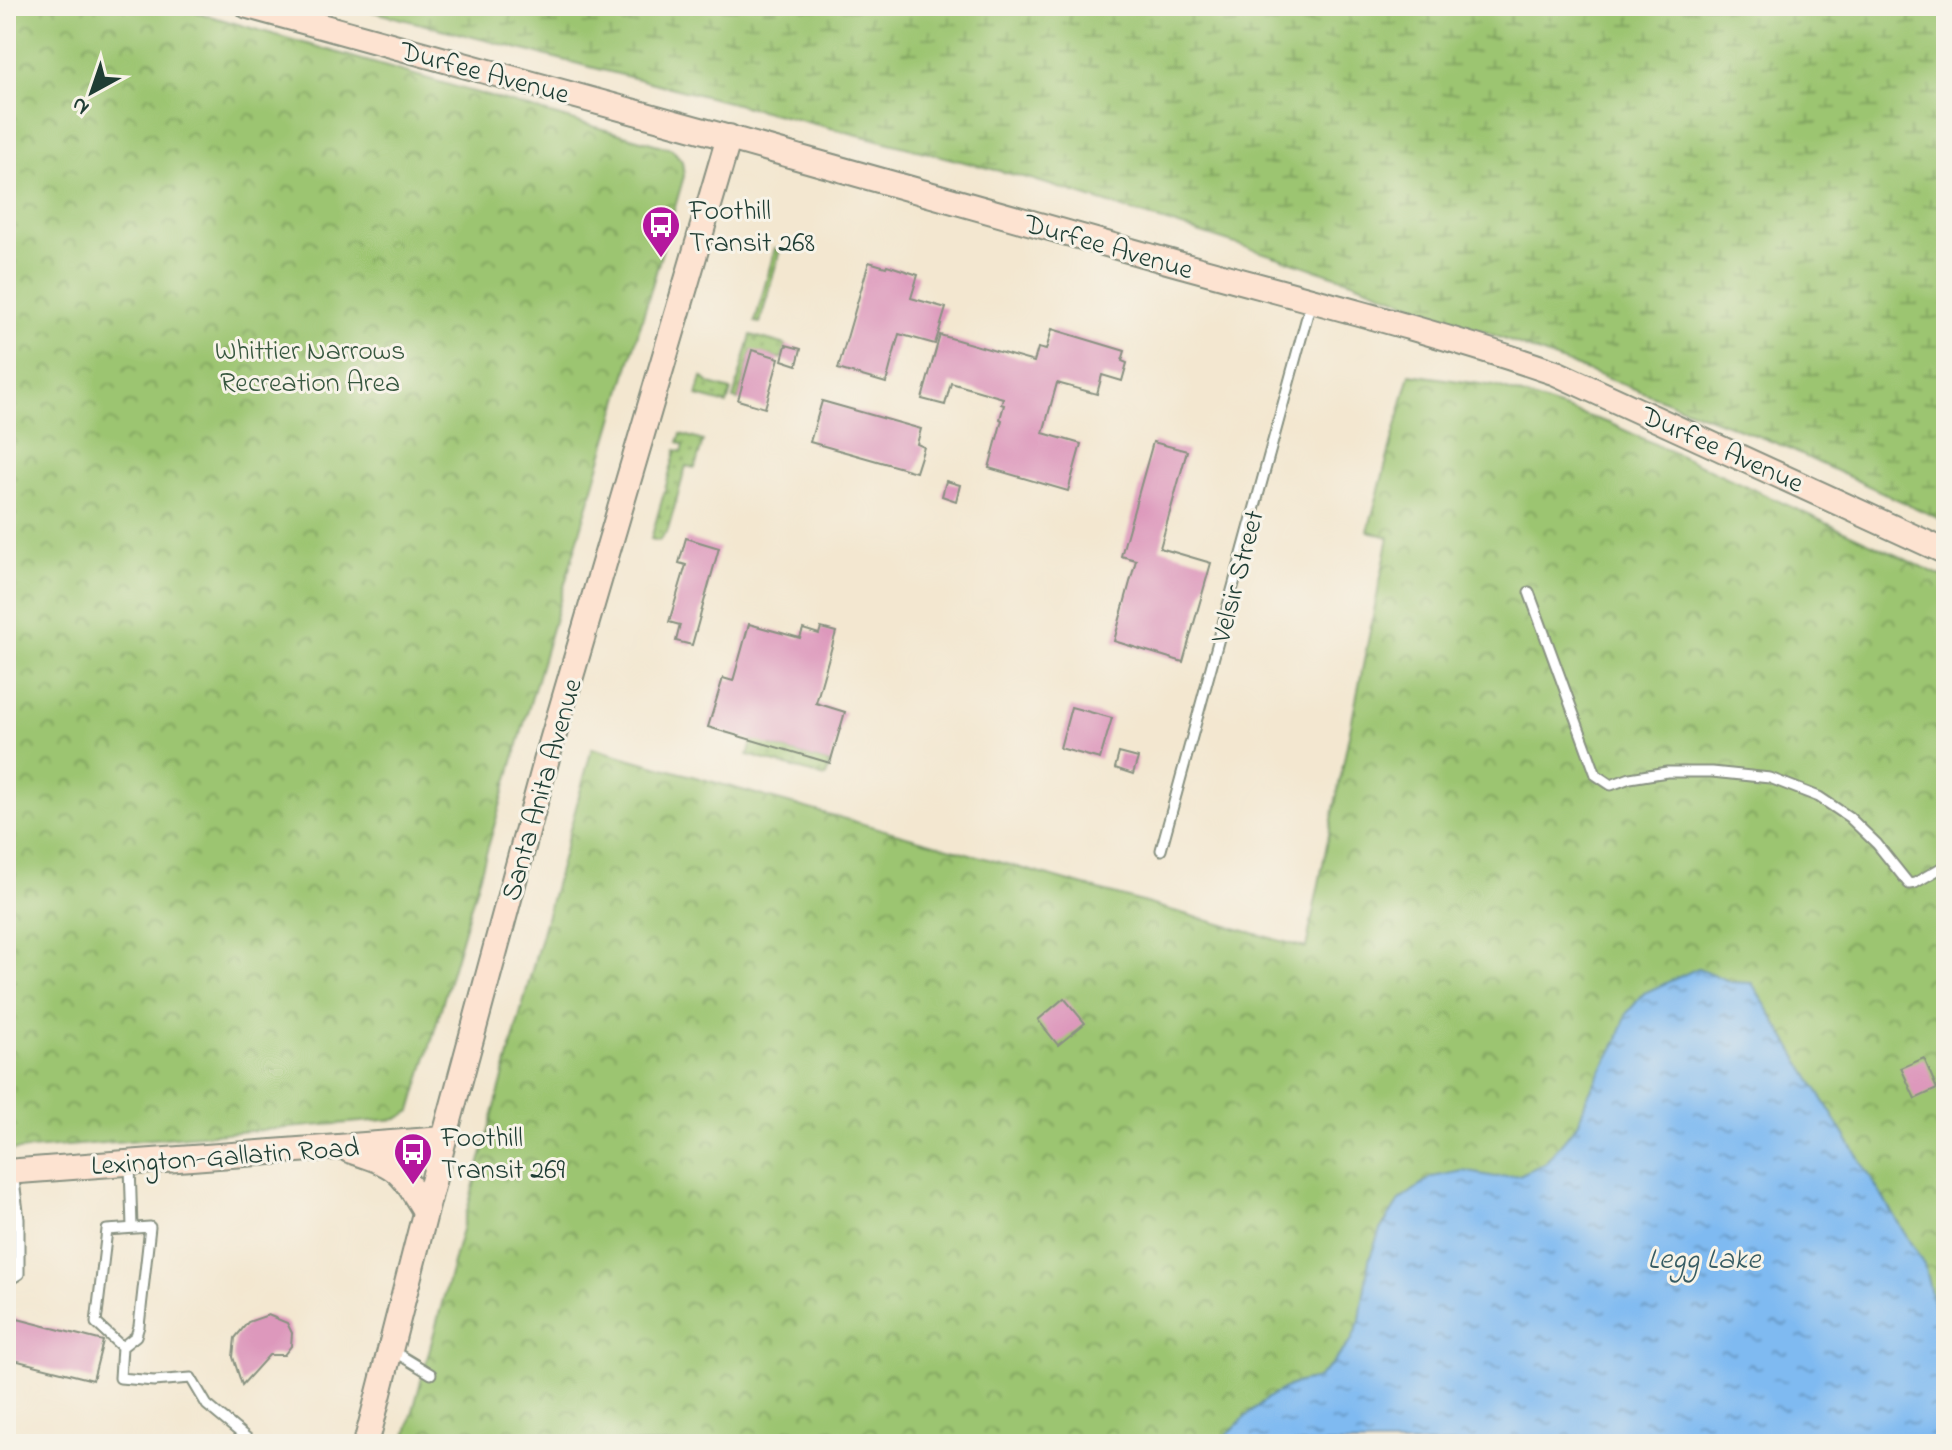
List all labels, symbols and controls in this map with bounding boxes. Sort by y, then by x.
street label: Durfee Avenue [394,32,574,117]
north arrow [52,52,132,132]
text: N [65,88,97,122]
place label: Foothill Transit 268 [688,192,815,265]
bus stop icon: Foothill Transit 268 [640,204,682,259]
street label: Durfee Avenue [1018,204,1198,292]
park label: Whittier Narrows Recreation Area [215,332,405,405]
street label: Durfee Avenue [1633,397,1810,505]
street label: Velsir Street [1202,506,1277,649]
street label: Santa Anita Avenue [492,673,595,906]
place label: Foothill Transit 269 [440,1119,566,1192]
street label: Lexington-Gallatin Road [90,1129,361,1188]
bus stop icon: Foothill Transit 269 [392,1131,434,1186]
water label: Legg Lake [1648,1239,1762,1283]

